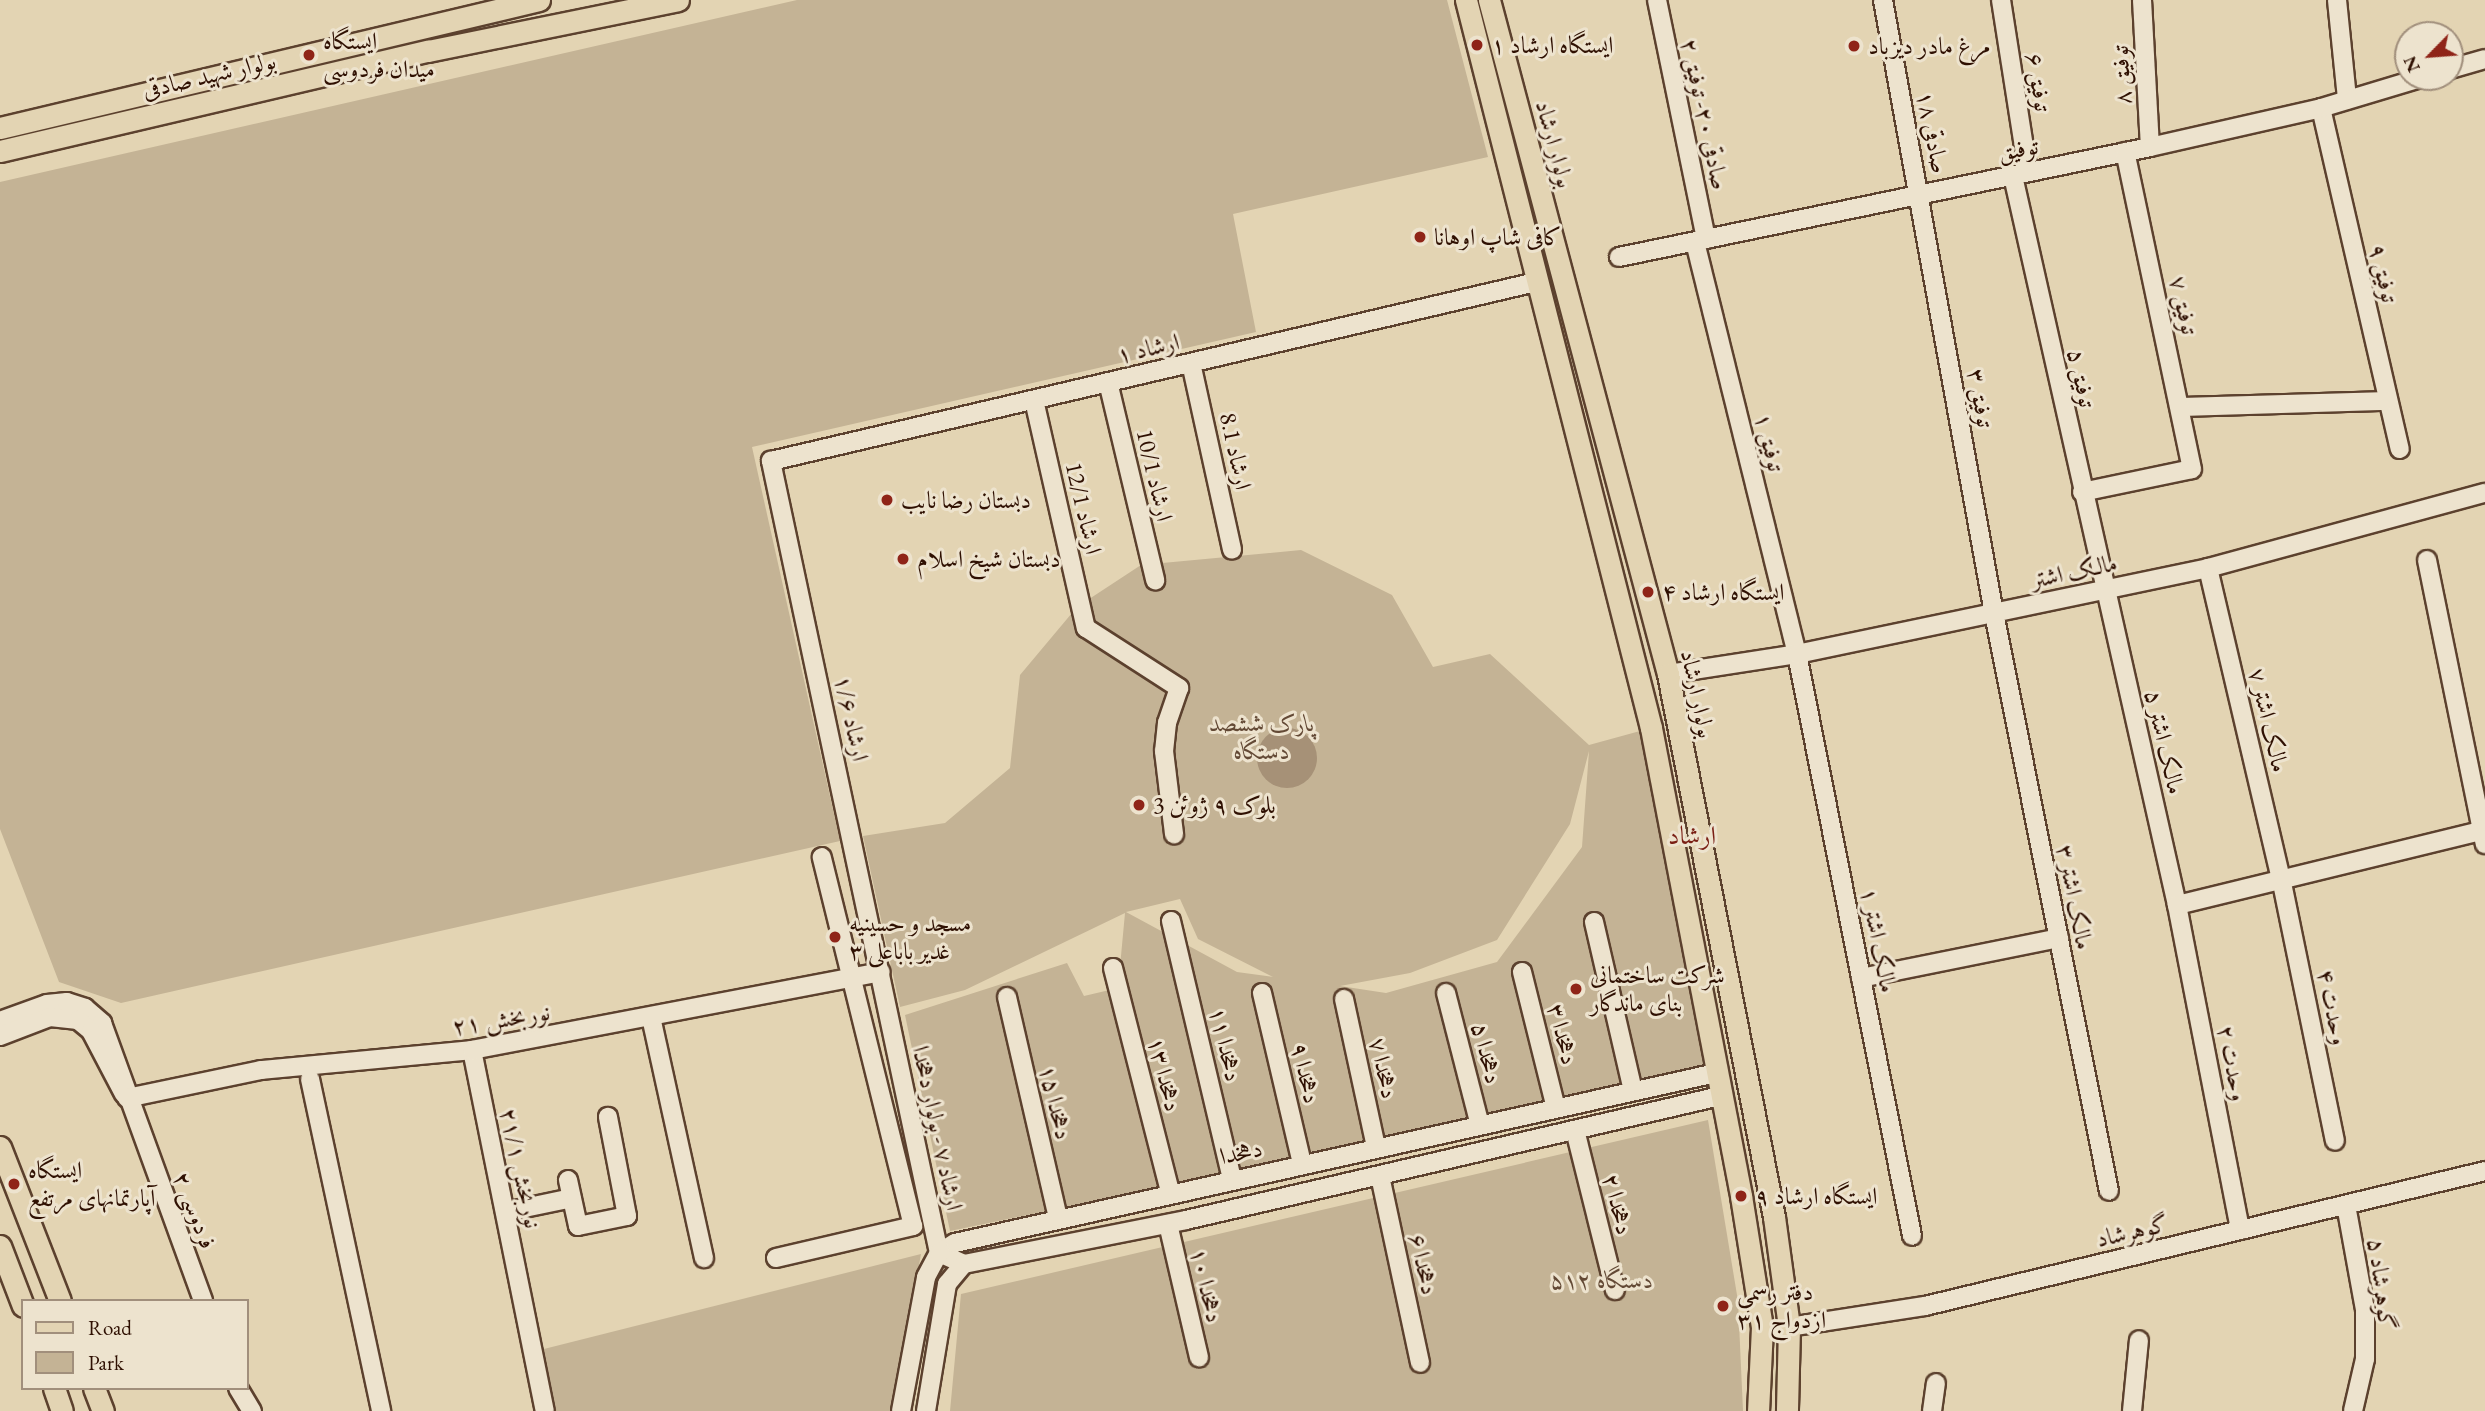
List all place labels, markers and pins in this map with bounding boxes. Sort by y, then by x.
place label: ایستگاه میدان فردوسی [323,27,435,83]
place label: ایستگاه ارشاد ۱ [1491,31,1614,59]
place label: مرغ مادر دیزباد [1868,32,1990,60]
marker: ایستگاه ارشاد ۱ [1469,37,1485,53]
marker: مرغ مادر دیزباد [1846,38,1862,54]
marker: ایستگاه میدان فردوسی [301,47,317,63]
place label: کافی شاپ اوهانا [1434,223,1562,251]
marker: کافی شاپ اوهانا [1412,229,1428,245]
place label: دبستان رضا نایب [901,486,1031,514]
marker: دبستان رضا نایب [879,492,895,508]
place label: دبستان شیخ اسلام [917,545,1061,573]
marker: دبستان شیخ اسلام [895,551,911,567]
place label: ایستگاه ارشاد ۴ [1662,578,1785,606]
marker: ایستگاه ارشاد ۴ [1640,584,1656,600]
place label: بلوک ۹ ژوئن 3 [1153,791,1276,819]
marker: بلوک ۹ ژوئن 3 [1131,797,1147,813]
place label: مسجد و حسینیه غدیر باباعلی ۳ [849,909,971,965]
marker: مسجد و حسینیه غدیر باباعلی ۳ [827,929,843,945]
place label: شرکت ساختمانی بنای ماندگار [1590,961,1725,1017]
marker: شرکت ساختمانی بنای ماندگار [1568,981,1584,997]
place label: ایستگاه آپارتمانهای مرتفع [28,1156,155,1212]
marker: ایستگاه آپارتمانهای مرتفع [6,1176,22,1192]
place label: ایستگاه ارشاد ۹ [1755,1182,1878,1210]
marker: ایستگاه ارشاد ۹ [1733,1188,1749,1204]
place label: دفتر رسمی ازدواج ۳۱ [1737,1278,1826,1334]
marker: دفتر رسمی ازدواج ۳۱ [1715,1298,1731,1314]

